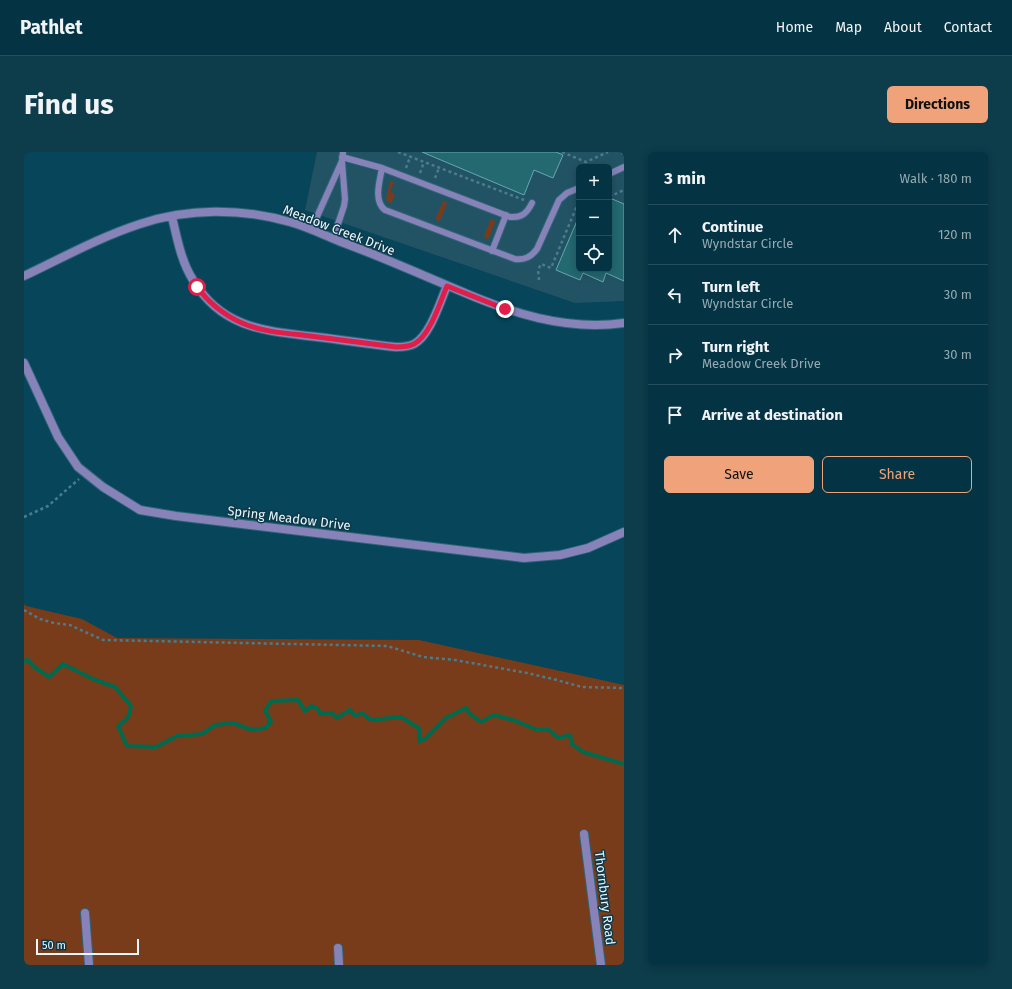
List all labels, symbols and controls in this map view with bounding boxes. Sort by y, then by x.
text: Pathlet [20,16,83,39]
text: Home [776,19,813,36]
text: Map [835,19,862,36]
text: About [884,19,922,36]
text: Contact [944,19,992,36]
button: Directions [887,86,988,123]
text: Find us [24,88,114,121]
map controls [576,164,612,272]
button: + [576,164,612,200]
text: 3 min [664,168,706,189]
text: Walk · 180 m [900,171,972,186]
button: − [576,200,612,236]
street label: Meadow Creek Drive [281,202,397,258]
text: Continue [702,218,763,236]
icon: ahead [664,224,686,246]
text: 120 m [938,227,972,242]
button: locate [576,236,612,272]
text: Wyndstar Circle [702,236,793,251]
route start [188,278,206,296]
text: Turn left [702,278,760,296]
icon: left [664,284,686,306]
text: 30 m [944,287,972,302]
text: Wyndstar Circle [702,296,793,311]
route end [496,300,514,318]
text: Turn right [702,338,769,356]
icon: right [664,344,686,366]
text: 30 m [944,347,972,362]
text: Meadow Creek Drive [702,356,821,371]
icon: arrive [664,404,686,426]
text: Arrive at destination [702,406,843,424]
button: Save [664,456,814,493]
button: Share [822,456,972,493]
street label: Spring Meadow Drive [227,503,351,533]
street label: Thornbury Road [592,850,618,946]
scale bar [36,937,139,956]
text: 50 m [42,939,66,952]

